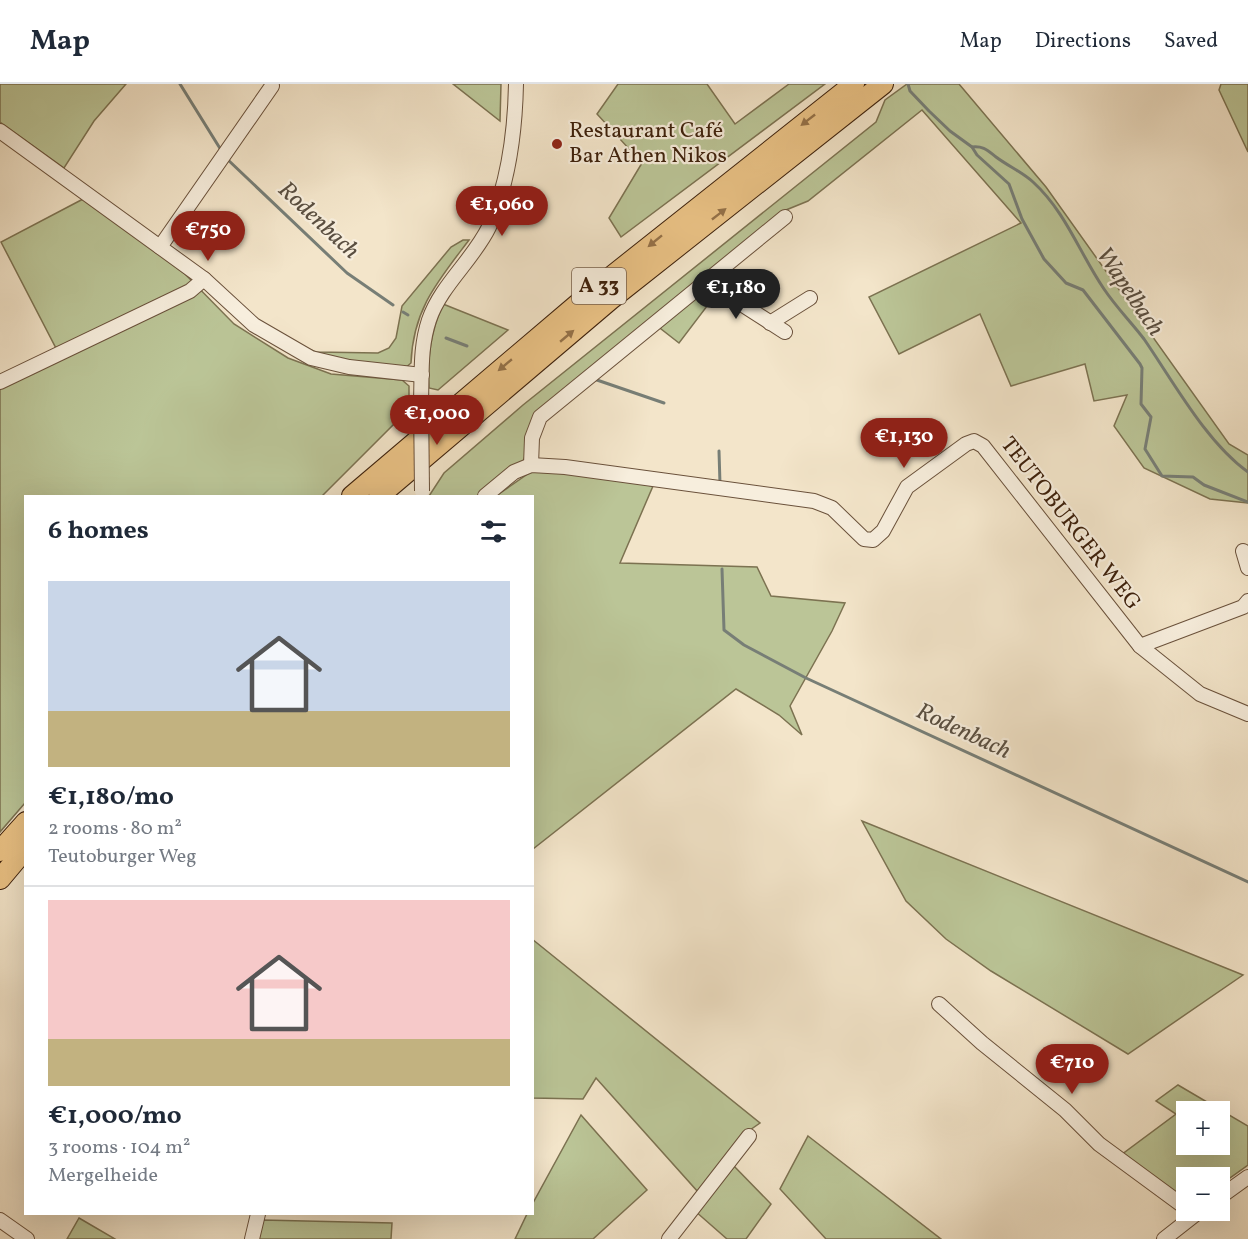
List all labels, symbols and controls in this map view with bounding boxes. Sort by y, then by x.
text: Map [30,22,90,61]
text: Map [960,27,1002,56]
text: Directions [1035,27,1131,56]
text: Saved [1164,27,1218,56]
one-way arrow [800,114,816,127]
place label: Restaurant Café Bar Athen Nikos [569,116,727,172]
marker: Restaurant Café Bar Athen Nikos [550,137,564,151]
water label: Rodenbach [269,174,367,268]
pin: €1,060 [453,186,551,237]
text: €1,060 [470,191,534,219]
one-way arrow [711,207,727,220]
pin: €750 [172,211,244,262]
text: €750 [185,216,231,244]
one-way arrow [648,234,663,247]
water label: Wapelbach [1087,241,1171,344]
road number: A 33 [572,268,626,304]
pin: €1,180 [687,269,785,320]
text: €1,180 [706,274,766,302]
one-way arrow [559,330,574,343]
one-way arrow [498,358,513,371]
pin: €1,000 [388,395,486,446]
text: €1,000 [404,400,470,428]
pin: €1,130 [855,418,953,469]
text: €1,130 [875,423,933,451]
street label: TEUTOBURGER WEG [992,431,1148,617]
text: 6 homes [48,513,149,549]
icon: filters [477,515,510,548]
icon: home [225,620,333,728]
water label: Rodenbach [910,695,1016,769]
text: €1,180/mo [48,779,174,815]
text: 2 rooms · 80 m² [48,815,182,843]
text: Teutoburger Weg [48,843,197,871]
icon: home [225,939,333,1047]
pin: €710 [1036,1044,1108,1095]
text: €710 [1050,1049,1094,1077]
text: €1,000/mo [48,1098,182,1134]
map controls [1176,1101,1230,1221]
button: + [1176,1101,1230,1155]
text: 3 rooms · 104 m² [48,1134,190,1162]
text: Mergelheide [48,1162,158,1190]
button: − [1176,1167,1230,1221]

